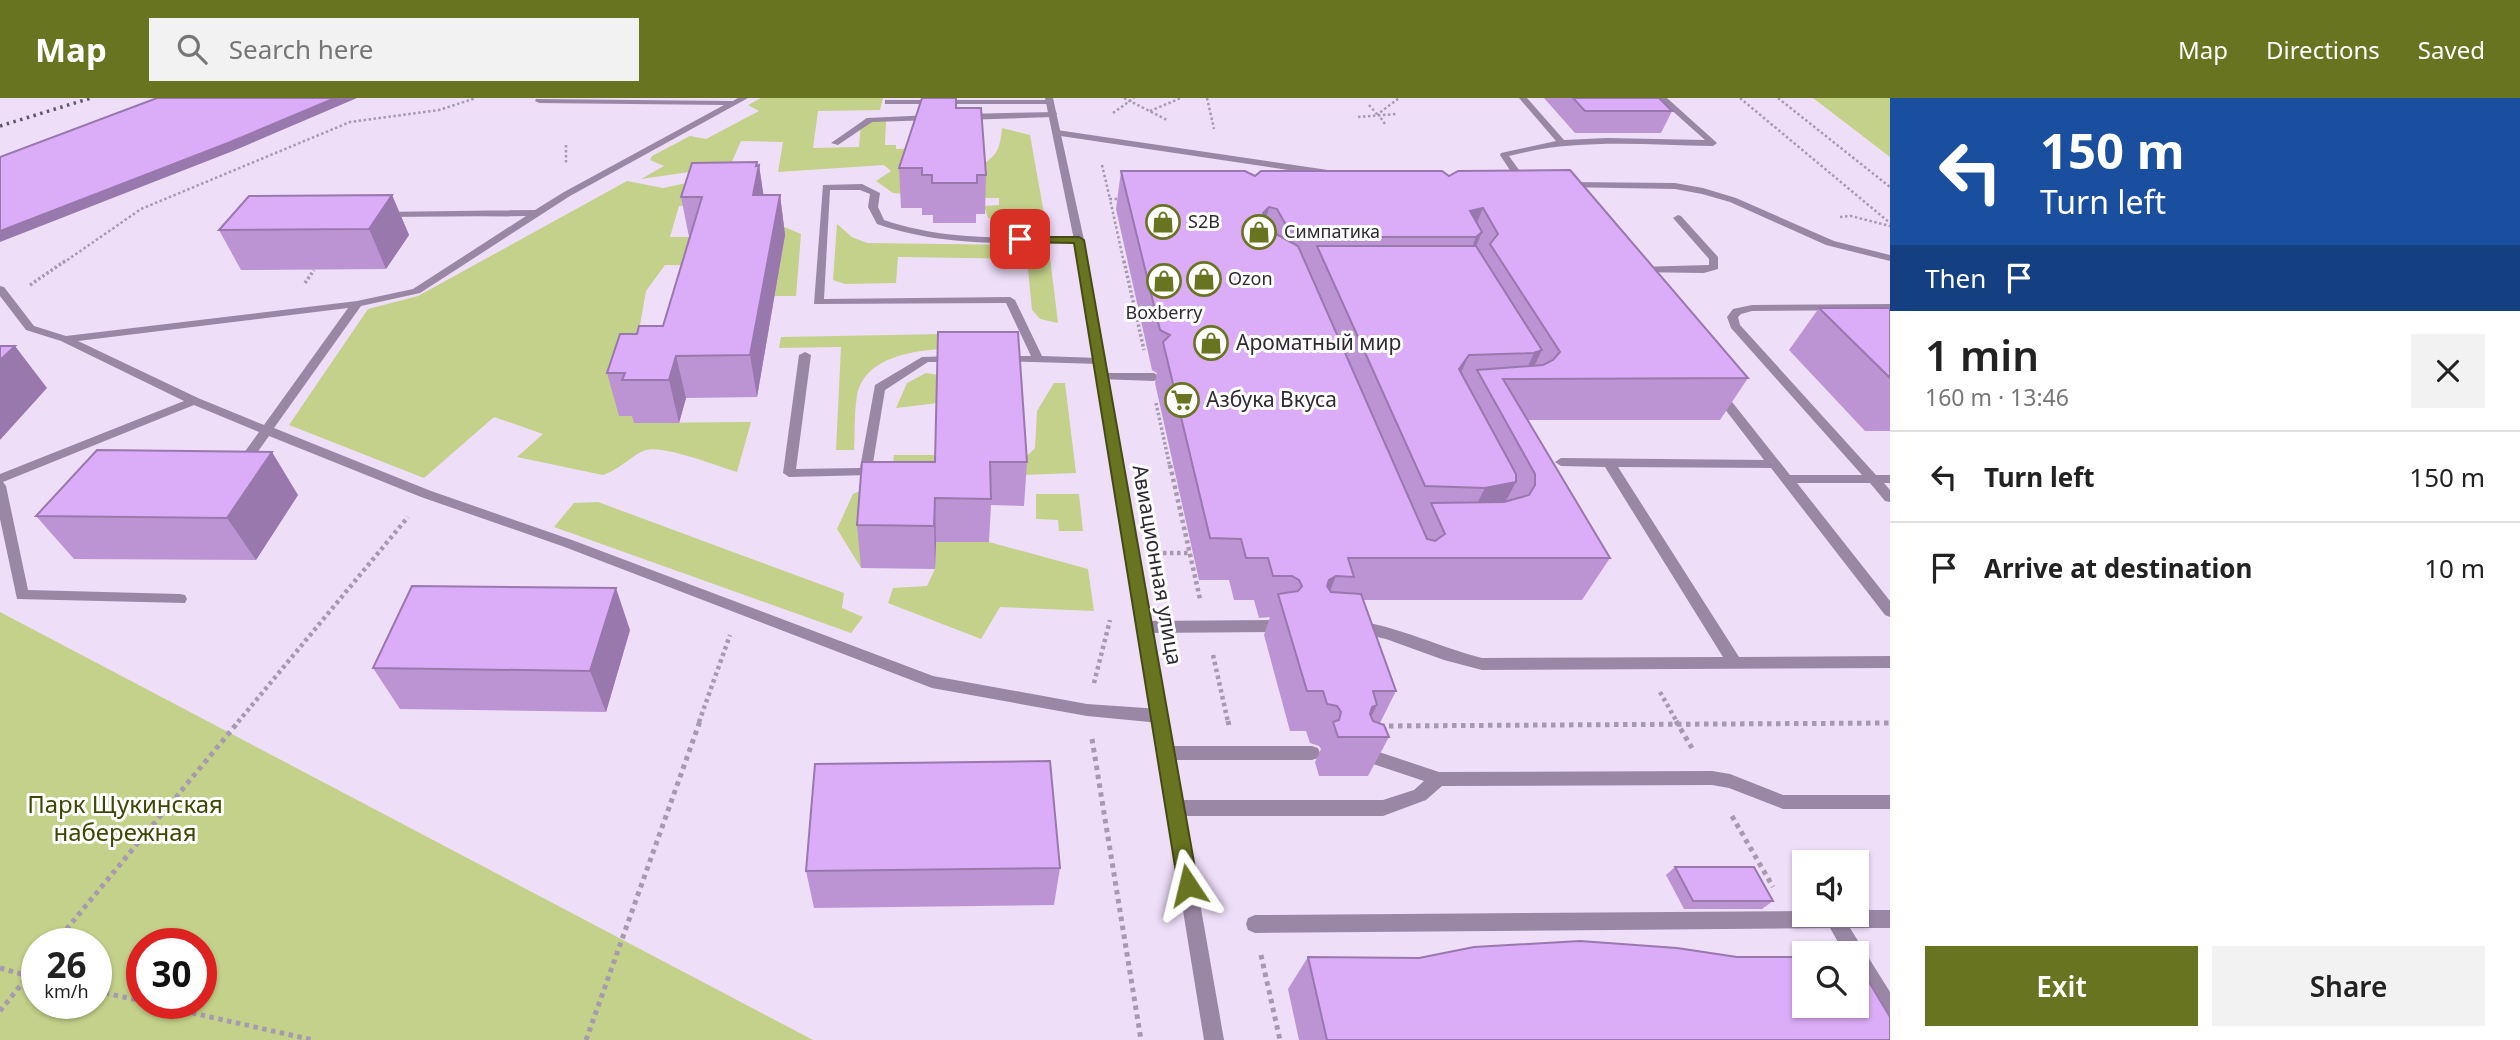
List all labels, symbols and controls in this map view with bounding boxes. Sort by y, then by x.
search box [149,18,639,81]
text: Map [35,27,107,72]
icon: search [173,30,211,68]
text: Search here [229,31,373,67]
text: Map [2178,33,2228,66]
text: Directions [2266,33,2380,66]
text: Saved [2418,33,2485,66]
text: 150 m [2040,117,2185,183]
icon: left [1925,126,2016,217]
text: Turn left [2040,180,2166,223]
shop icon: S2B [1144,203,1182,241]
pin [990,209,1050,269]
place label: S2B [1188,209,1220,233]
shop icon: Симпатика [1240,213,1278,251]
place label: Симпатика [1284,219,1380,243]
icon: arrive [1001,220,1039,258]
icon: arrive [2000,259,2038,297]
shop icon: Ozon [1185,260,1223,298]
text: Then [1925,260,1986,296]
shop icon: Boxberry [1145,262,1183,300]
place label: Ozon [1228,266,1273,290]
place label: Boxberry [1125,300,1203,324]
shop icon: Ароматный мир [1192,324,1230,362]
text: 1 min [1925,326,2039,383]
place label: Ароматный мир [1236,328,1401,356]
button: close [2411,334,2485,408]
supermarket icon: Азбука Вкуса [1163,381,1201,419]
text: 160 m · 13:46 [1925,381,2069,413]
place label: Азбука Вкуса [1206,385,1337,413]
icon: left [1925,458,1963,496]
text: Turn left [1984,459,2095,495]
text: 150 m [2409,459,2485,495]
street label: Авиационная улица [1127,462,1189,667]
icon: arrive [1925,549,1963,587]
text: Arrive at destination [1984,550,2253,586]
text: 10 m [2424,550,2485,586]
park label: Парк Щукинская набережная [27,787,223,848]
position arrow [1151,848,1225,922]
map controls [1792,850,1869,1018]
button: sound [1792,850,1869,927]
speed limit sign: 30 [126,928,217,1019]
text: 26 [46,941,87,988]
button: search [1792,941,1869,1018]
button: Exit [1925,946,2198,1026]
button: Share [2212,946,2485,1026]
text: km/h [44,979,89,1003]

